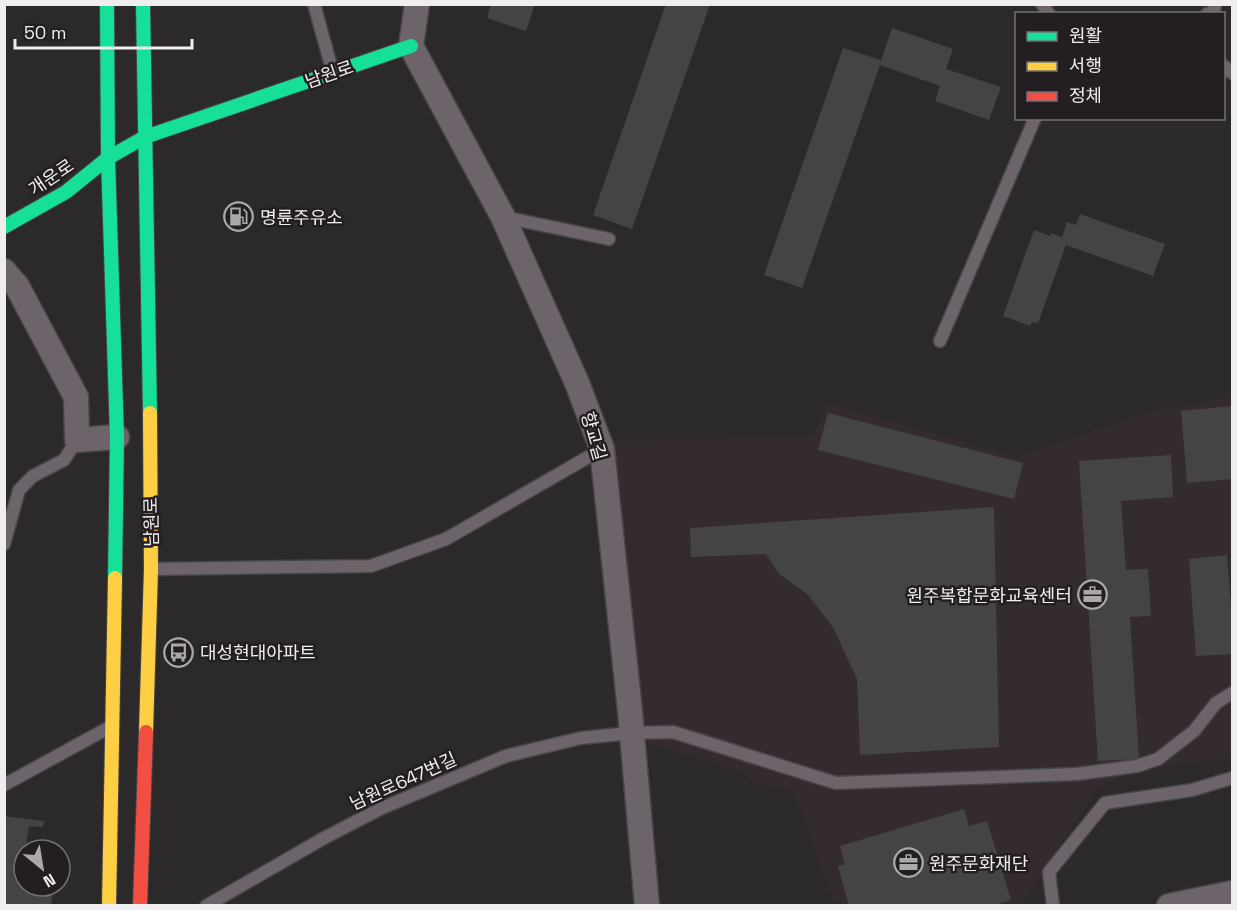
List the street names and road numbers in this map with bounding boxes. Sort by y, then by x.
street label: 남원로 [302,55,356,93]
street label: 개운로 [24,154,78,200]
street label: 향교길 [576,409,612,463]
street label: 남원로 [139,497,163,547]
street label: 남원로647번길 [346,747,460,815]

